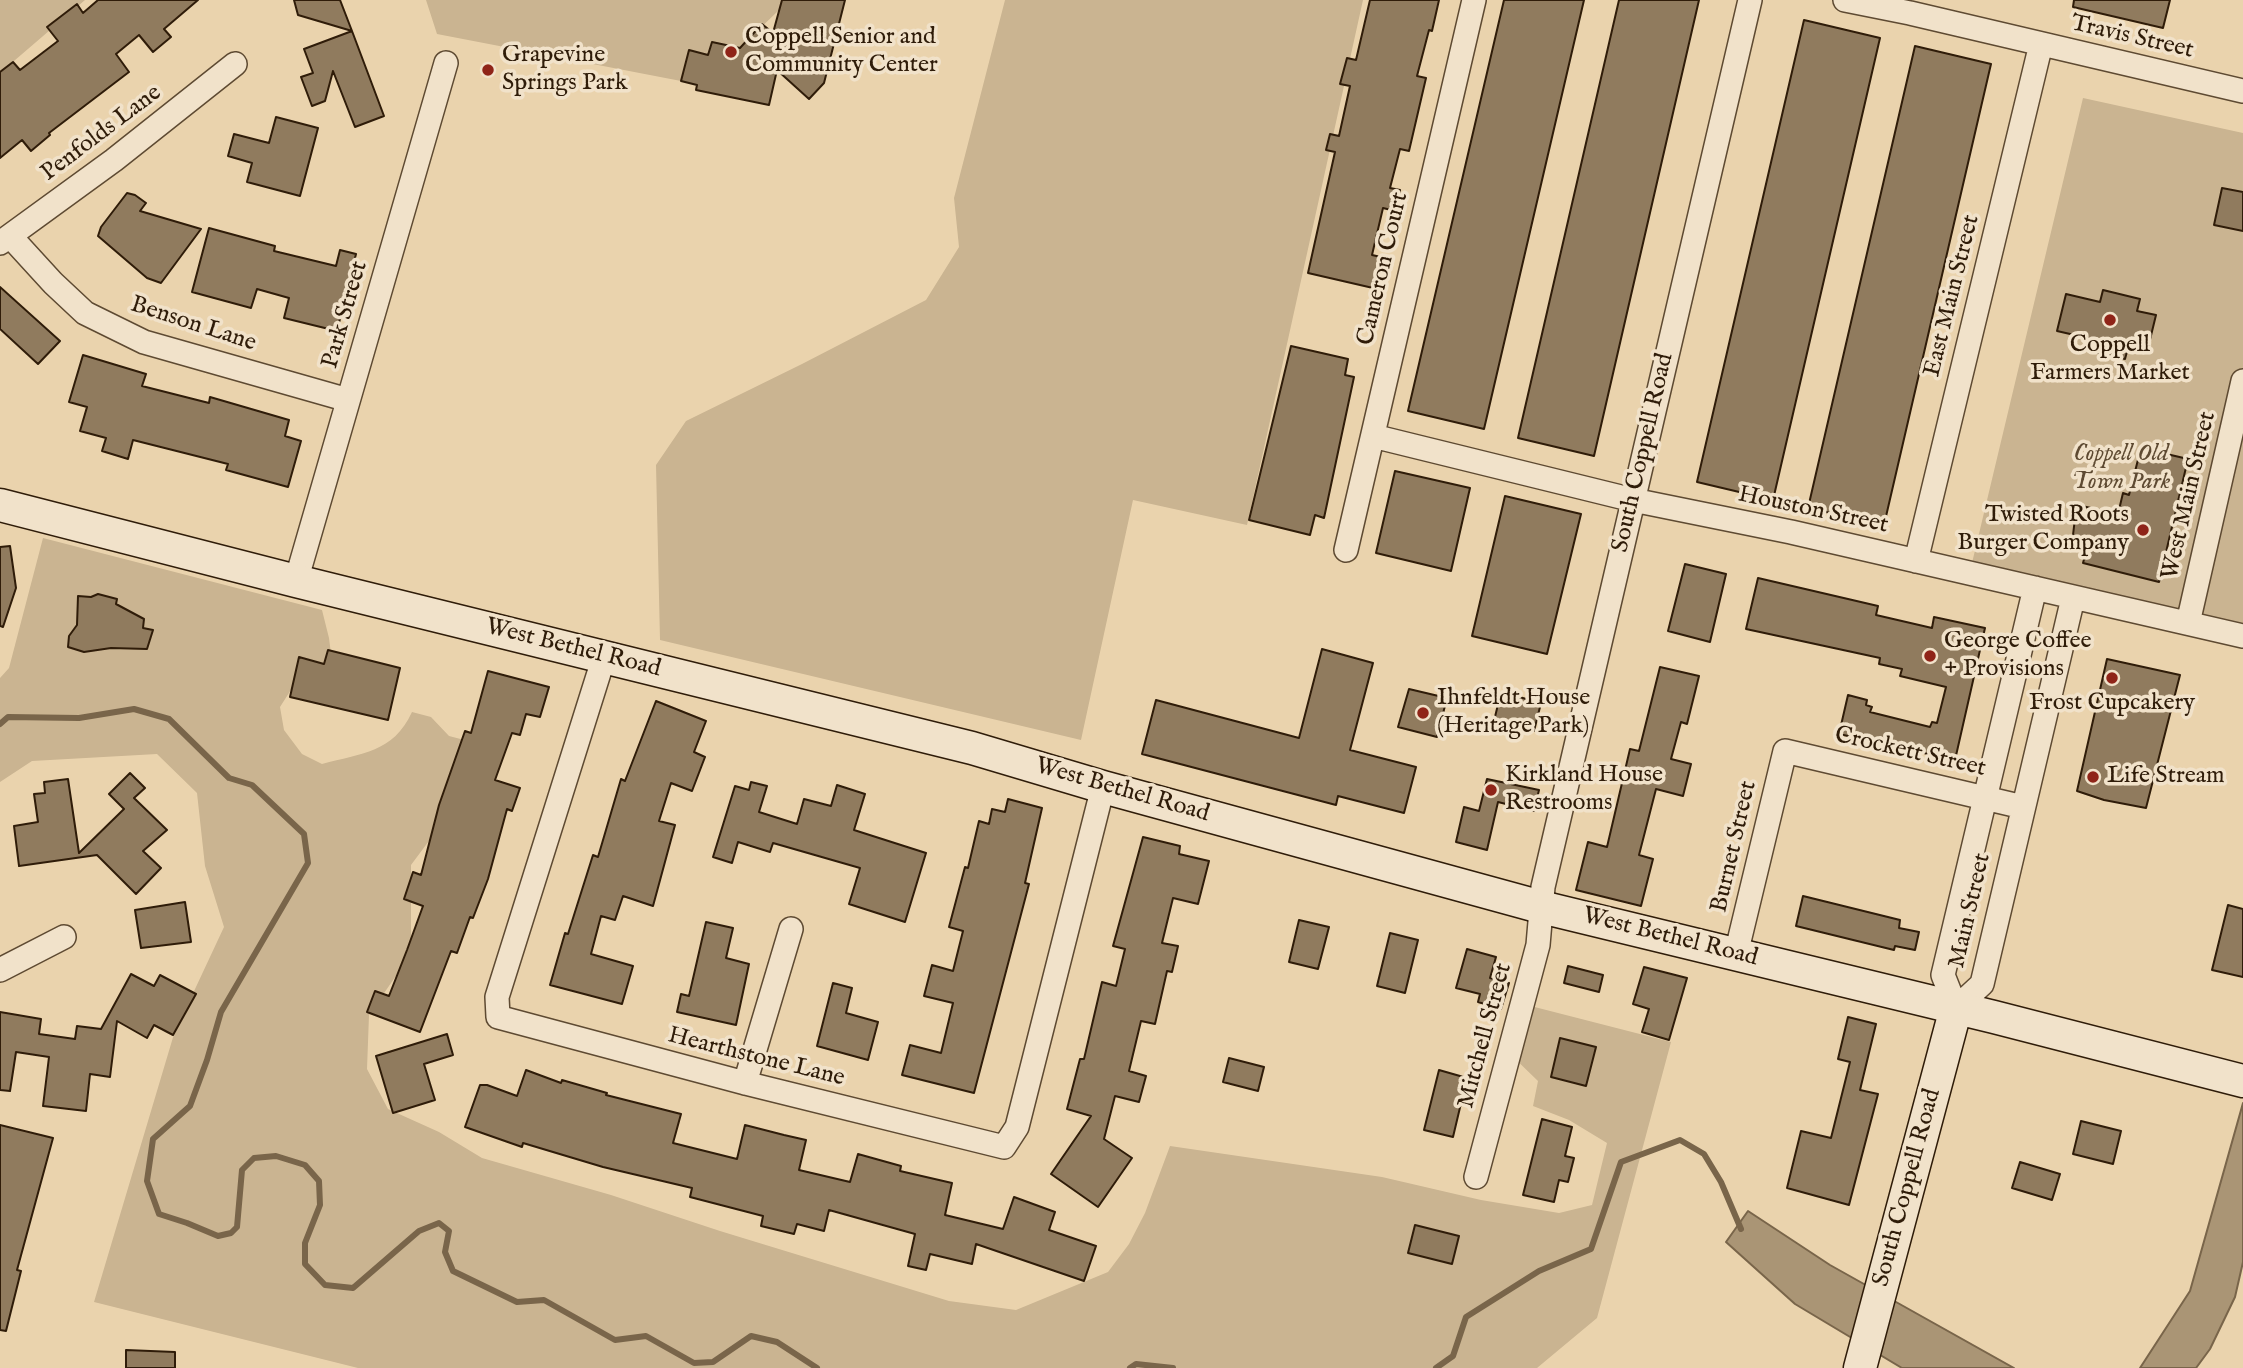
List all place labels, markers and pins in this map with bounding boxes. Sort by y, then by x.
place label: Coppell Senior and Community Center [745,24,938,80]
place label: Grapevine Springs Park [502,42,628,98]
marker: Coppell Senior and Community Center [723,44,739,60]
marker: Grapevine Springs Park [480,62,496,78]
marker: Coppell Farmers Market [2102,312,2118,328]
place label: Coppell Farmers Market [2030,332,2190,388]
place label: Twisted Roots Burger Company [1957,502,2129,558]
marker: Twisted Roots Burger Company [2135,522,2151,538]
place label: George Coffee + Provisions [1944,628,2091,684]
marker: George Coffee + Provisions [1922,648,1938,664]
marker: Frost Cupcakery [2104,670,2120,686]
place label: Ihnfeldt House (Heritage Park) [1437,685,1590,741]
place label: Frost Cupcakery [2029,690,2195,718]
marker: Ihnfeldt House (Heritage Park) [1415,705,1431,721]
place label: Kirkland House Restrooms [1505,762,1663,818]
place label: Life Stream [2107,763,2225,791]
marker: Life Stream [2085,769,2101,785]
marker: Kirkland House Restrooms [1483,782,1499,798]

